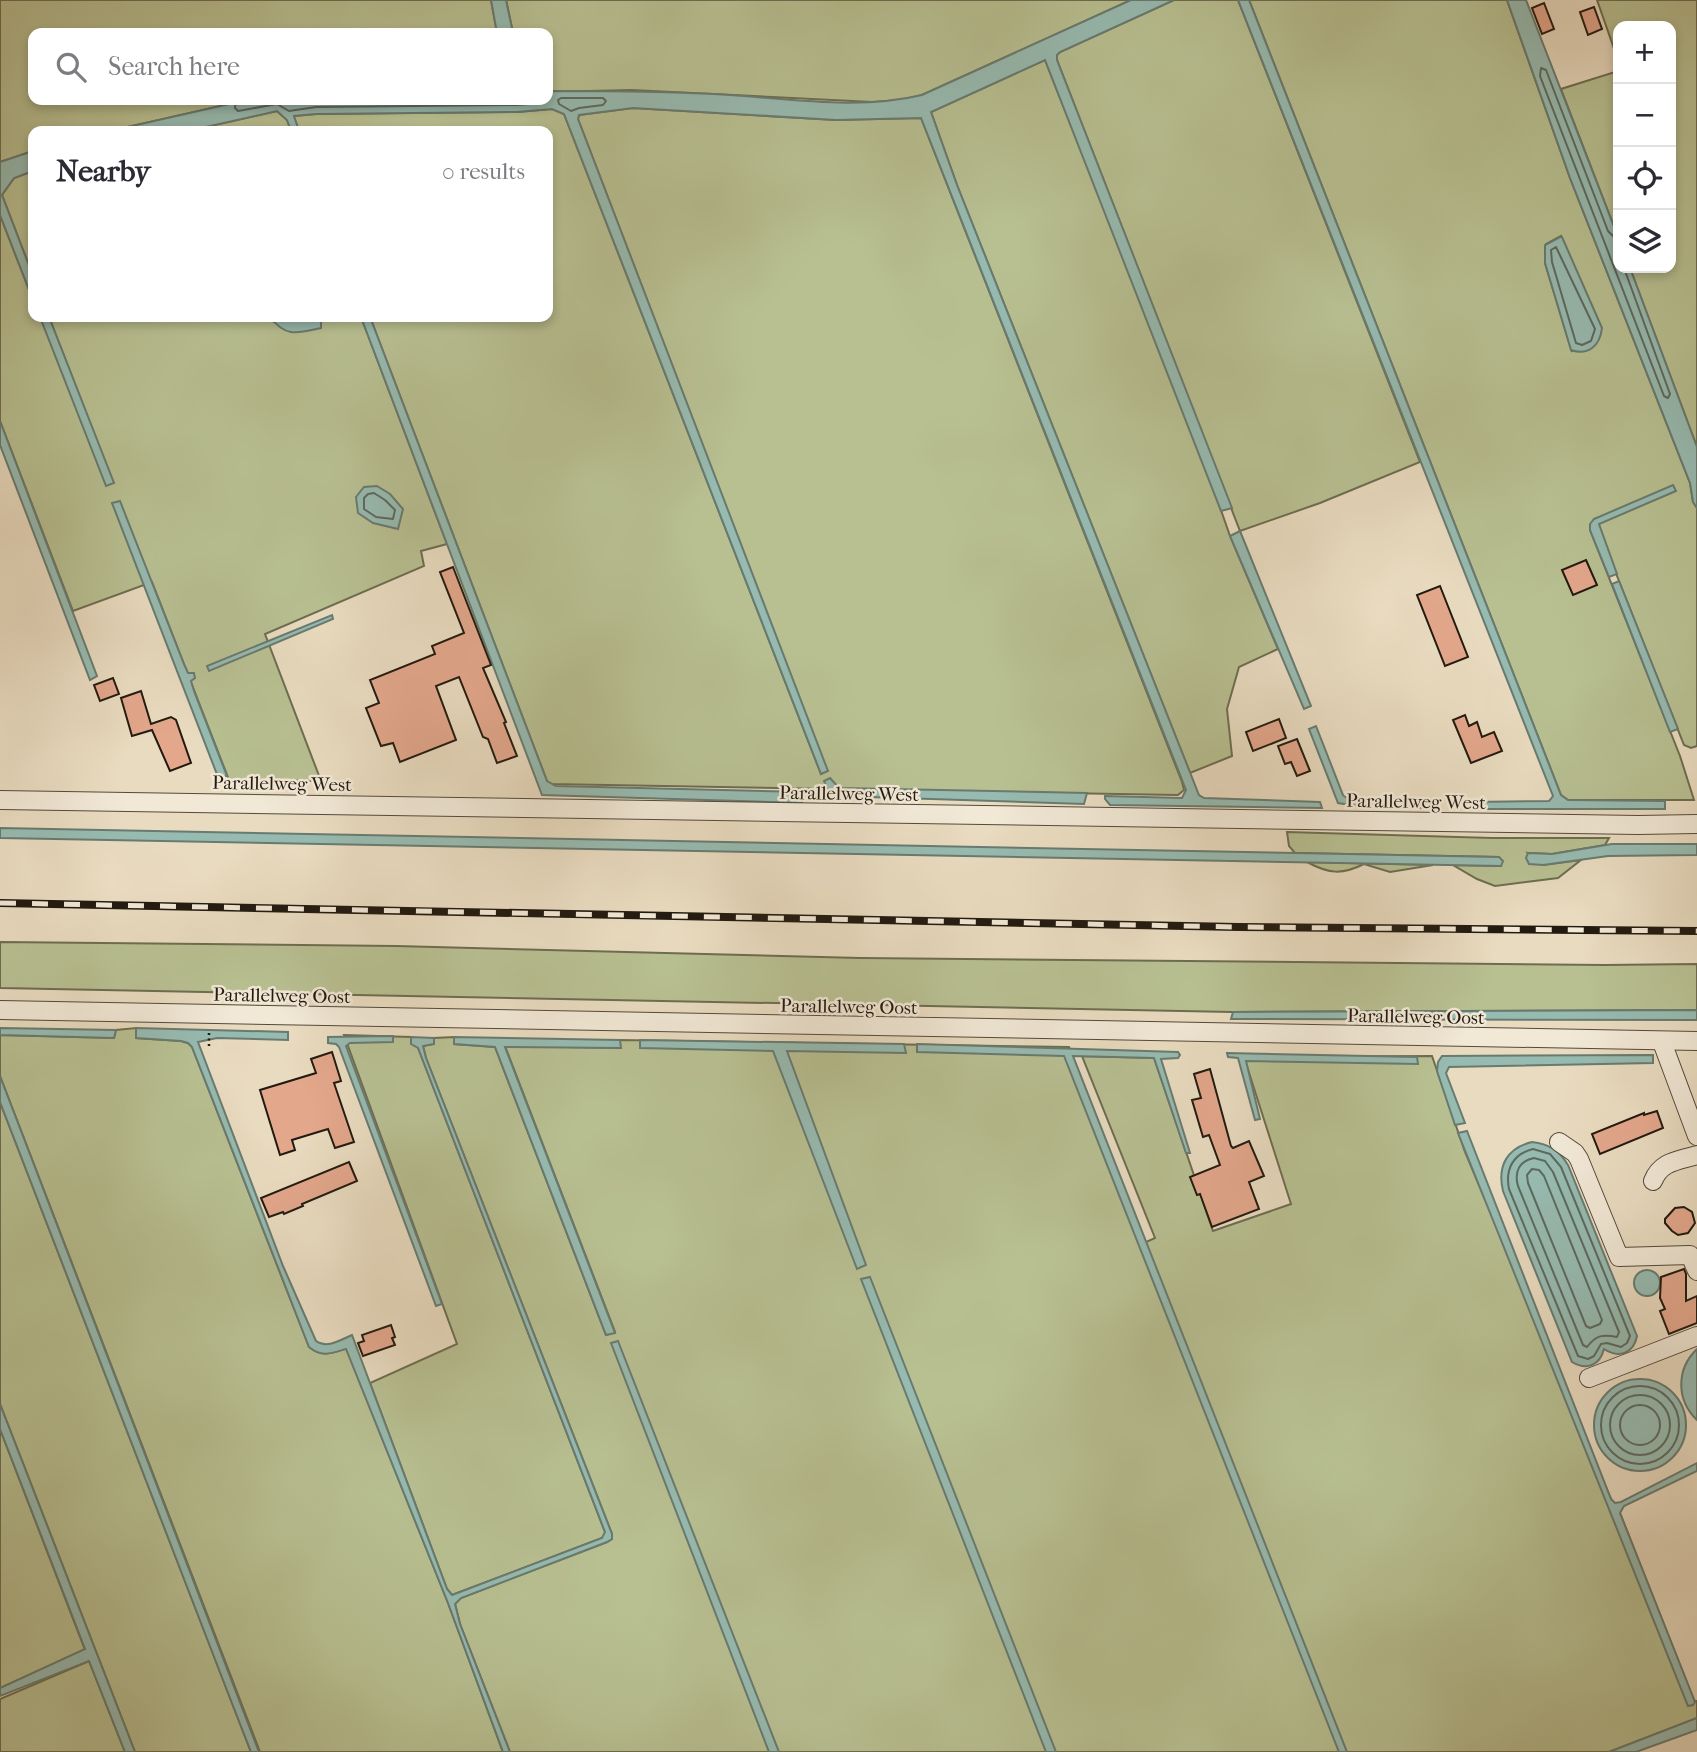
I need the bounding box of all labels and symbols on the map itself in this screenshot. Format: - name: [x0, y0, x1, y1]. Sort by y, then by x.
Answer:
- street label: Parallelweg West: [212, 772, 352, 796]
- street label: Parallelweg West: [779, 782, 919, 806]
- street label: Parallelweg West: [1346, 790, 1486, 814]
- street label: Parallelweg Oost: [213, 984, 351, 1008]
- street label: Parallelweg Oost: [780, 995, 918, 1019]
- street label: Parallelweg Oost: [1347, 1005, 1485, 1029]

